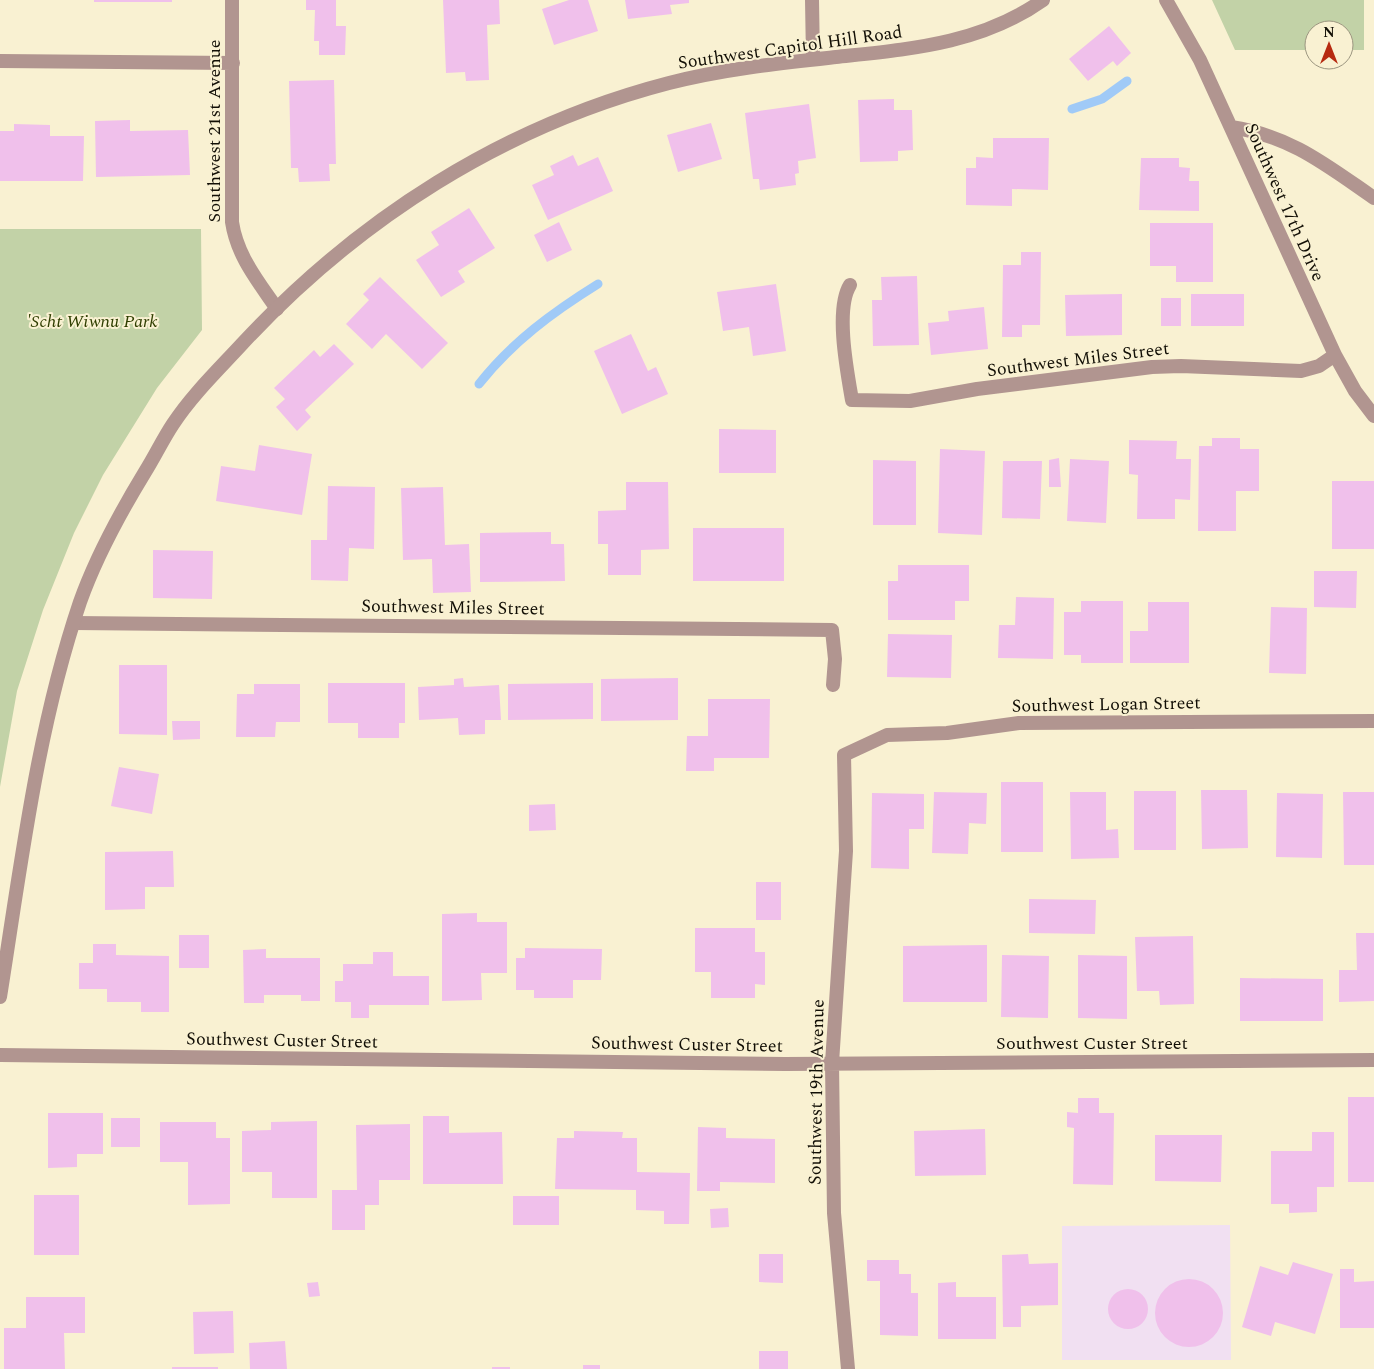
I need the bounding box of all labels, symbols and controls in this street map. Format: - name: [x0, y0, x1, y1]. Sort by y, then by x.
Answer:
- street label: Southwest Capitol Hill Road: [676, 18, 904, 77]
- north arrow: [1304, 20, 1354, 70]
- text: N: [1323, 22, 1335, 43]
- street label: Southwest 21st Avenue: [201, 39, 228, 223]
- street label: Southwest 17th Drive: [1238, 119, 1332, 286]
- park label: 'Scht Wiwnu Park: [26, 308, 158, 335]
- street label: Southwest Miles Street: [985, 335, 1171, 384]
- street label: Southwest Miles Street: [361, 592, 545, 623]
- street label: Southwest Logan Street: [1011, 689, 1201, 720]
- street label: Southwest 19th Avenue: [801, 999, 832, 1185]
- street label: Southwest Custer Street: [186, 1025, 378, 1056]
- street label: Southwest Custer Street: [591, 1029, 783, 1060]
- street label: Southwest Custer Street: [996, 1030, 1188, 1057]

